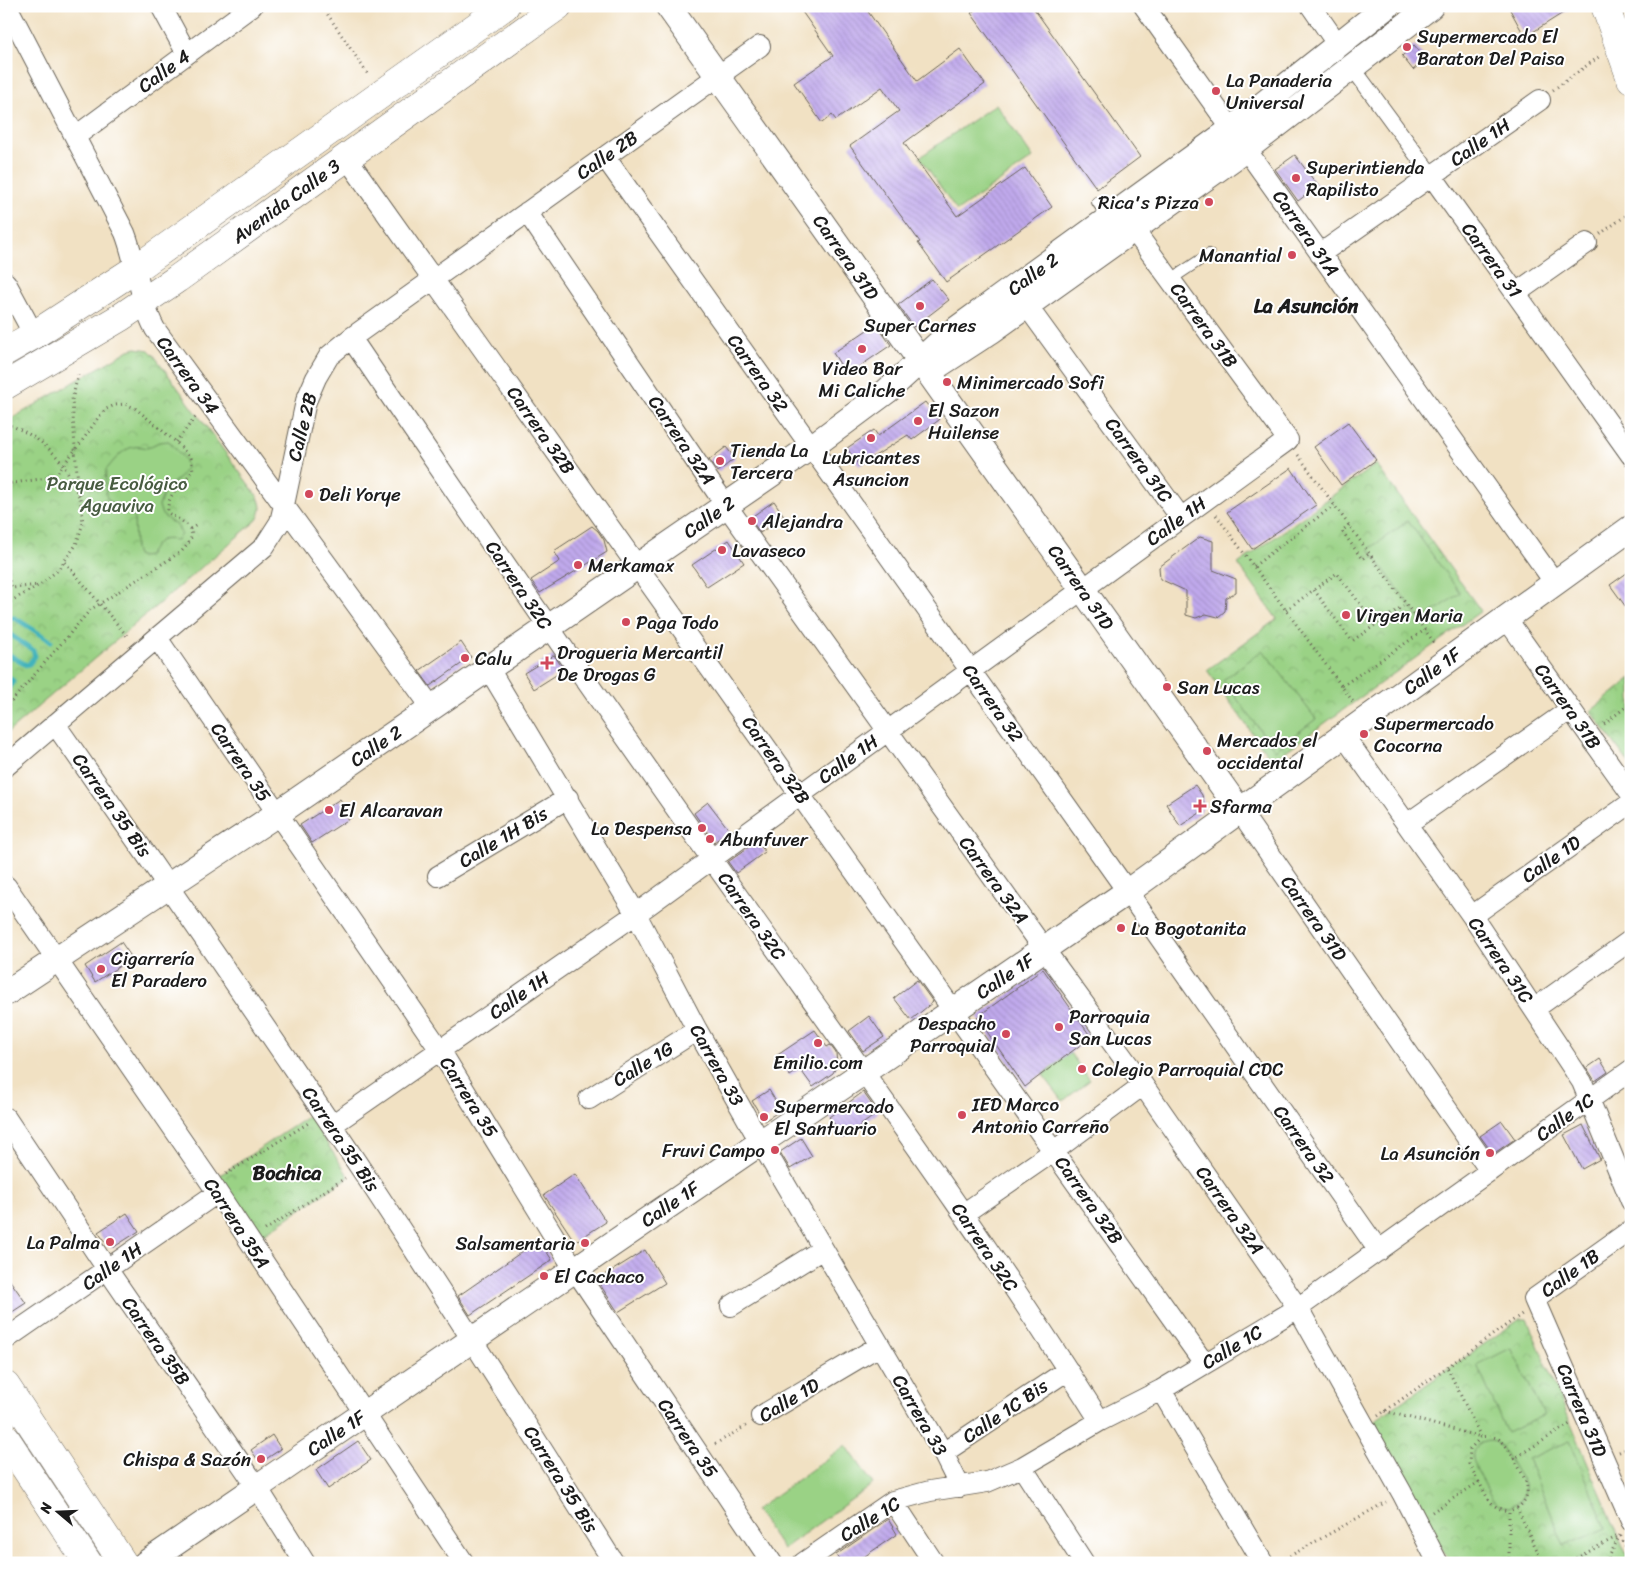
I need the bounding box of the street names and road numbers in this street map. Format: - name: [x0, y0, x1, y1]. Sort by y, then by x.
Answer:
- street label: Calle 4: [131, 40, 198, 102]
- street label: Calle 1H: [1442, 109, 1518, 175]
- street label: Calle 2B: [569, 121, 645, 189]
- street label: Avenida Calle 3: [224, 150, 348, 253]
- street label: Carrera 31A: [1264, 183, 1348, 283]
- street label: Carrera 31D: [804, 207, 888, 308]
- street label: Carrera 31: [1453, 215, 1531, 305]
- street label: Calle 2: [1000, 244, 1066, 304]
- street label: Carrera 31B: [1161, 275, 1247, 375]
- street label: Carrera 32: [719, 327, 797, 420]
- street label: Carrera 34: [148, 328, 228, 422]
- street label: Carrera 32B: [498, 379, 584, 481]
- street label: Carrera 32A: [640, 388, 724, 492]
- street label: Calle 2B: [278, 389, 326, 465]
- street label: Carrera 31C: [1096, 410, 1182, 510]
- street label: Calle 2: [676, 487, 742, 547]
- street label: Calle 1H: [1139, 487, 1214, 554]
- street label: Carrera 32C: [477, 533, 561, 637]
- street label: Carrera 31D: [1039, 537, 1123, 638]
- street label: Calle 1F: [1396, 638, 1469, 704]
- street label: Carrera 31B: [1526, 656, 1610, 756]
- street label: Carrera 32: [954, 657, 1032, 750]
- street label: Carrera 32B: [733, 709, 819, 811]
- street label: Carrera 35: [202, 715, 280, 809]
- street label: Calle 2: [343, 716, 409, 776]
- street label: Calle 1H: [811, 725, 886, 792]
- street label: Carrera 35 Bis: [64, 746, 161, 865]
- street label: Calle 1H Bis: [452, 797, 554, 877]
- street label: Calle 1D: [1514, 826, 1588, 892]
- street label: Carrera 32A: [950, 829, 1038, 931]
- street label: Carrera 32C: [709, 865, 795, 967]
- street label: Carrera 31D: [1272, 868, 1356, 969]
- street label: Carrera 31C: [1460, 910, 1543, 1011]
- street label: Calle 1F: [969, 944, 1042, 1008]
- street label: Calle 1H: [481, 962, 557, 1028]
- street label: Carrera 33: [681, 1018, 753, 1113]
- street label: Calle 1G: [606, 1032, 680, 1096]
- street label: Carrera 35: [431, 1050, 507, 1145]
- street label: Carrera 35 Bis: [293, 1079, 389, 1199]
- street label: Calle 1C: [1528, 1084, 1602, 1150]
- street label: Carrera 32: [1265, 1098, 1343, 1191]
- street label: Carrera 32B: [1046, 1149, 1132, 1251]
- street label: Carrera 32A: [1187, 1158, 1273, 1262]
- street label: Carrera 35A: [195, 1171, 279, 1275]
- street label: Calle 1F: [634, 1172, 707, 1236]
- street label: Carrera 32C: [943, 1195, 1027, 1299]
- street label: Calle 1H: [74, 1233, 150, 1299]
- street label: Calle 1B: [1533, 1240, 1607, 1306]
- street label: Carrera 35B: [113, 1289, 199, 1393]
- street label: Calle 1C: [1195, 1316, 1269, 1378]
- street label: Carrera 31D: [1547, 1358, 1617, 1463]
- street label: Calle 1D: [752, 1368, 827, 1431]
- street label: Carrera 33: [883, 1368, 957, 1463]
- street label: Calle 1C Bis: [955, 1370, 1055, 1452]
- street label: Carrera 35: [649, 1391, 727, 1485]
- street label: Calle 1F: [300, 1401, 373, 1465]
- street label: Carrera 35 Bis: [515, 1419, 607, 1540]
- street label: Calle 1C: [833, 1487, 907, 1551]

